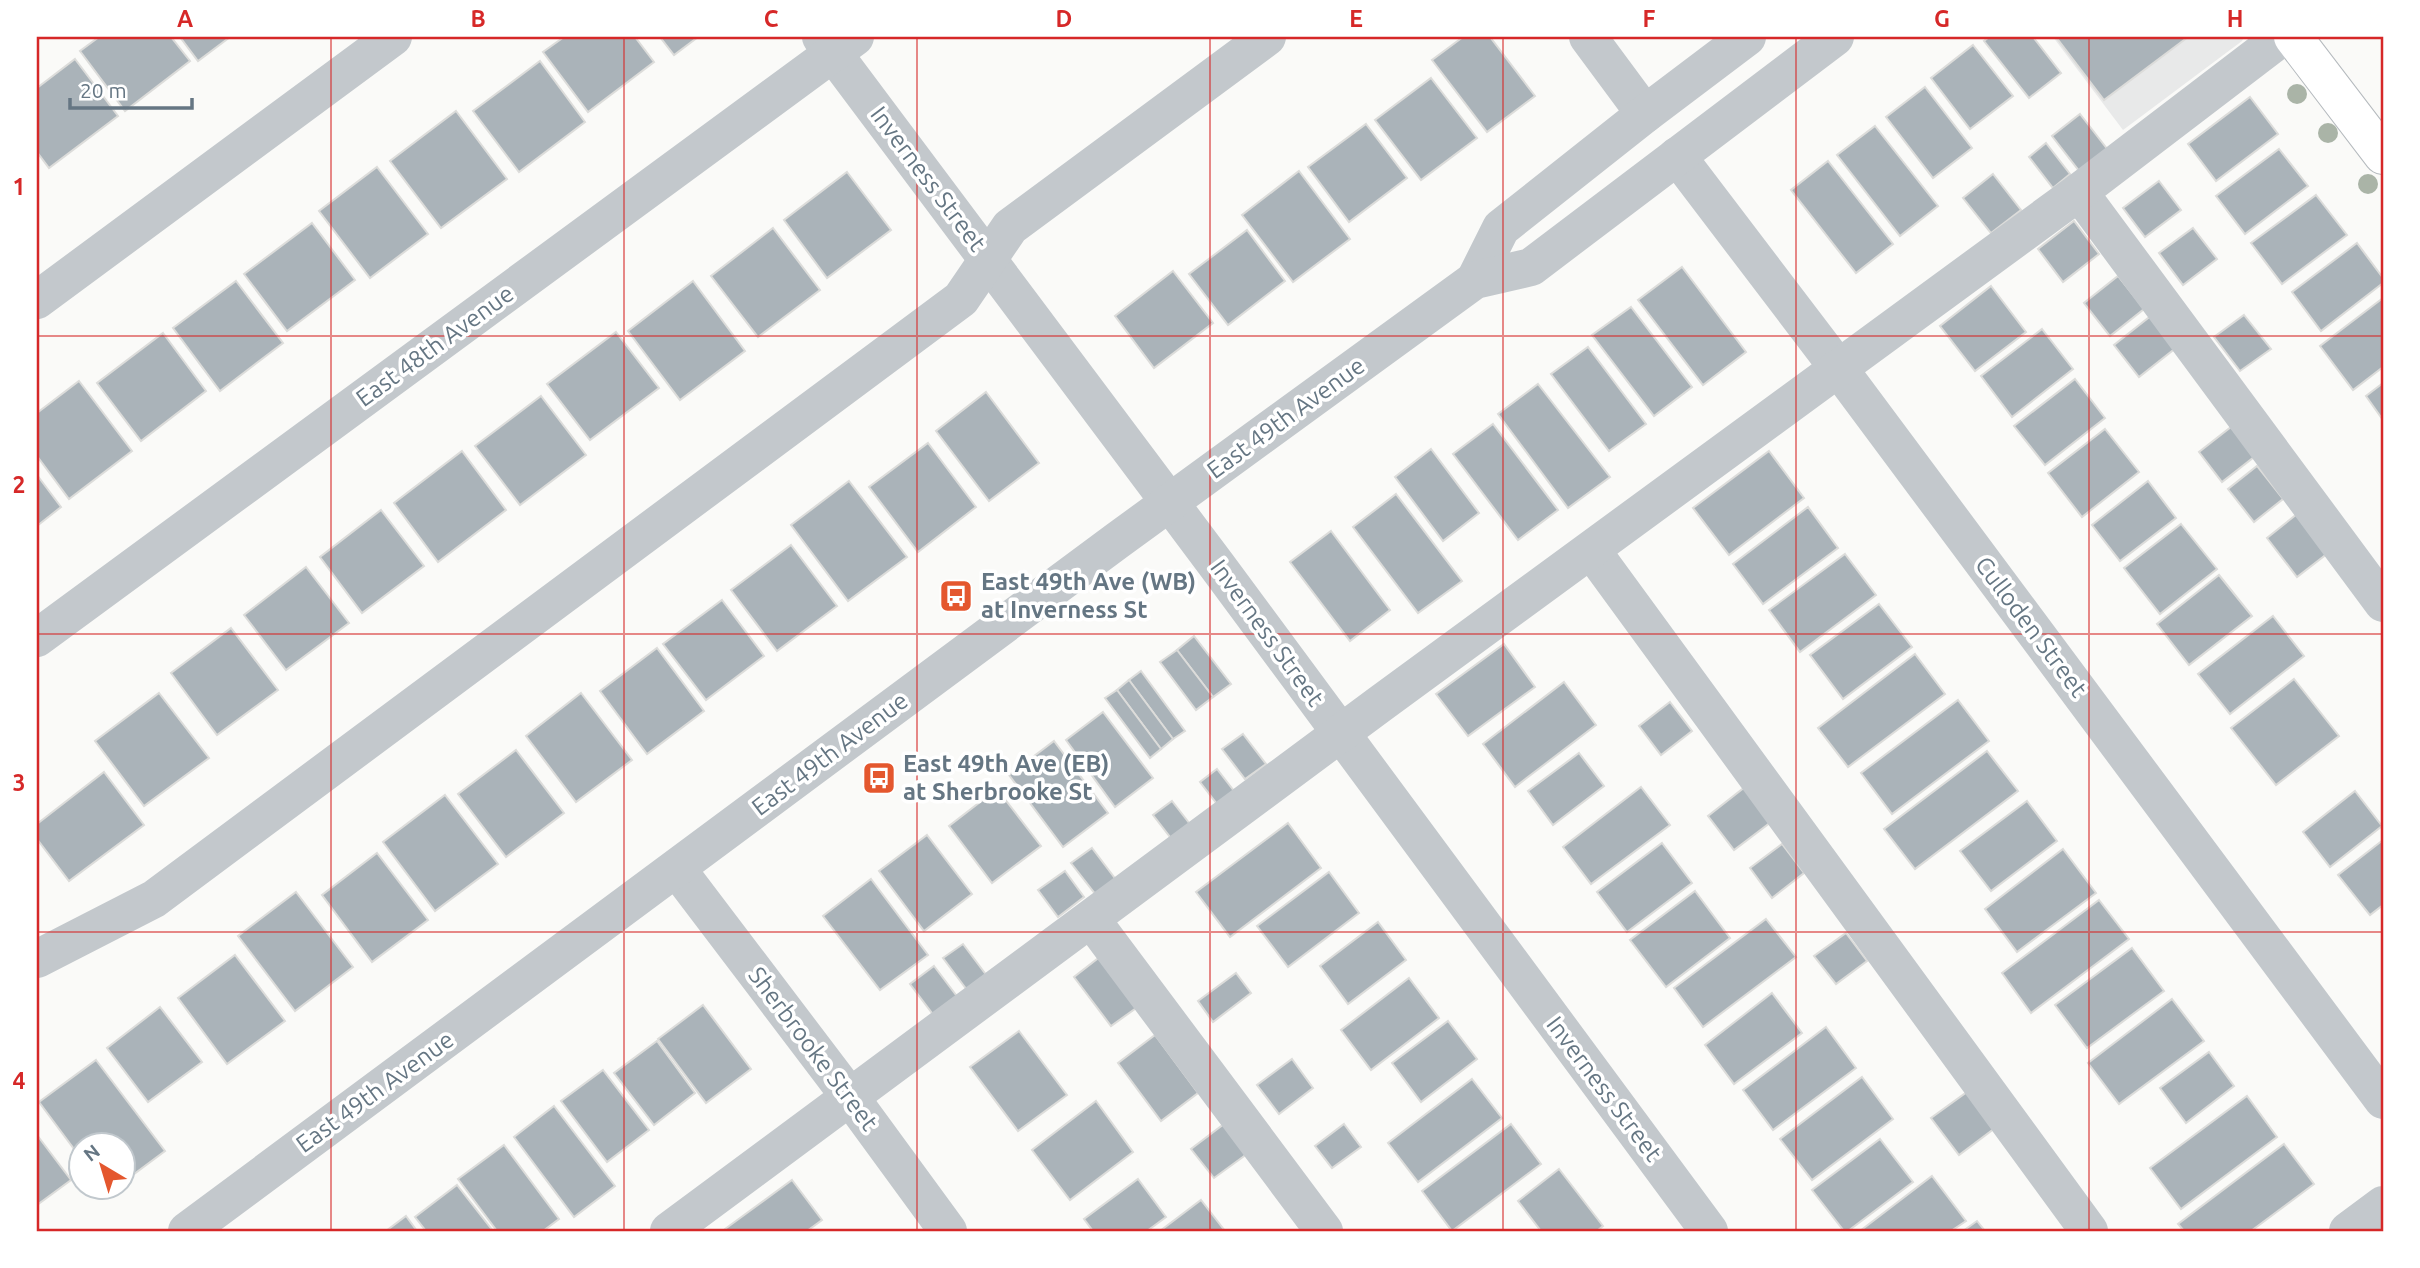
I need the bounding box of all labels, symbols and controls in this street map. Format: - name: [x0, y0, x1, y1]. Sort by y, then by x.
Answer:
- text: A: [177, 6, 193, 31]
- text: B: [470, 6, 486, 31]
- text: C: [764, 6, 779, 31]
- text: D: [1056, 6, 1072, 31]
- text: E: [1349, 6, 1363, 31]
- text: F: [1643, 6, 1656, 31]
- text: G: [1934, 6, 1950, 31]
- text: H: [2227, 6, 2243, 31]
- scale bar: [70, 66, 192, 110]
- text: 20 m: [80, 78, 127, 102]
- street label: Inverness Street: [865, 101, 992, 257]
- text: 1: [13, 174, 25, 199]
- street label: East 48th Avenue: [351, 280, 519, 412]
- street label: East 49th Avenue: [1202, 352, 1370, 484]
- text: 2: [13, 472, 25, 497]
- street label: Culloden Street: [1970, 551, 2093, 702]
- street label: Inverness Street: [1205, 554, 1330, 712]
- place label: East 49th Ave (WB) at Inverness St: [981, 568, 1196, 623]
- bus stop icon: East 49th Ave (WB) at Inverness St: [937, 577, 975, 615]
- street label: East 49th Avenue: [747, 686, 913, 821]
- place label: East 49th Ave (EB) at Sherbrooke St: [903, 750, 1109, 805]
- bus stop icon: East 49th Ave (EB) at Sherbrooke St: [860, 759, 898, 797]
- text: 3: [13, 770, 25, 795]
- street label: Sherbrooke Street: [743, 962, 884, 1136]
- street label: Inverness Street: [1541, 1011, 1668, 1167]
- street label: East 49th Avenue: [291, 1026, 459, 1158]
- text: 4: [13, 1068, 26, 1093]
- north arrow: [66, 1132, 136, 1202]
- text: N: [79, 1140, 104, 1166]

